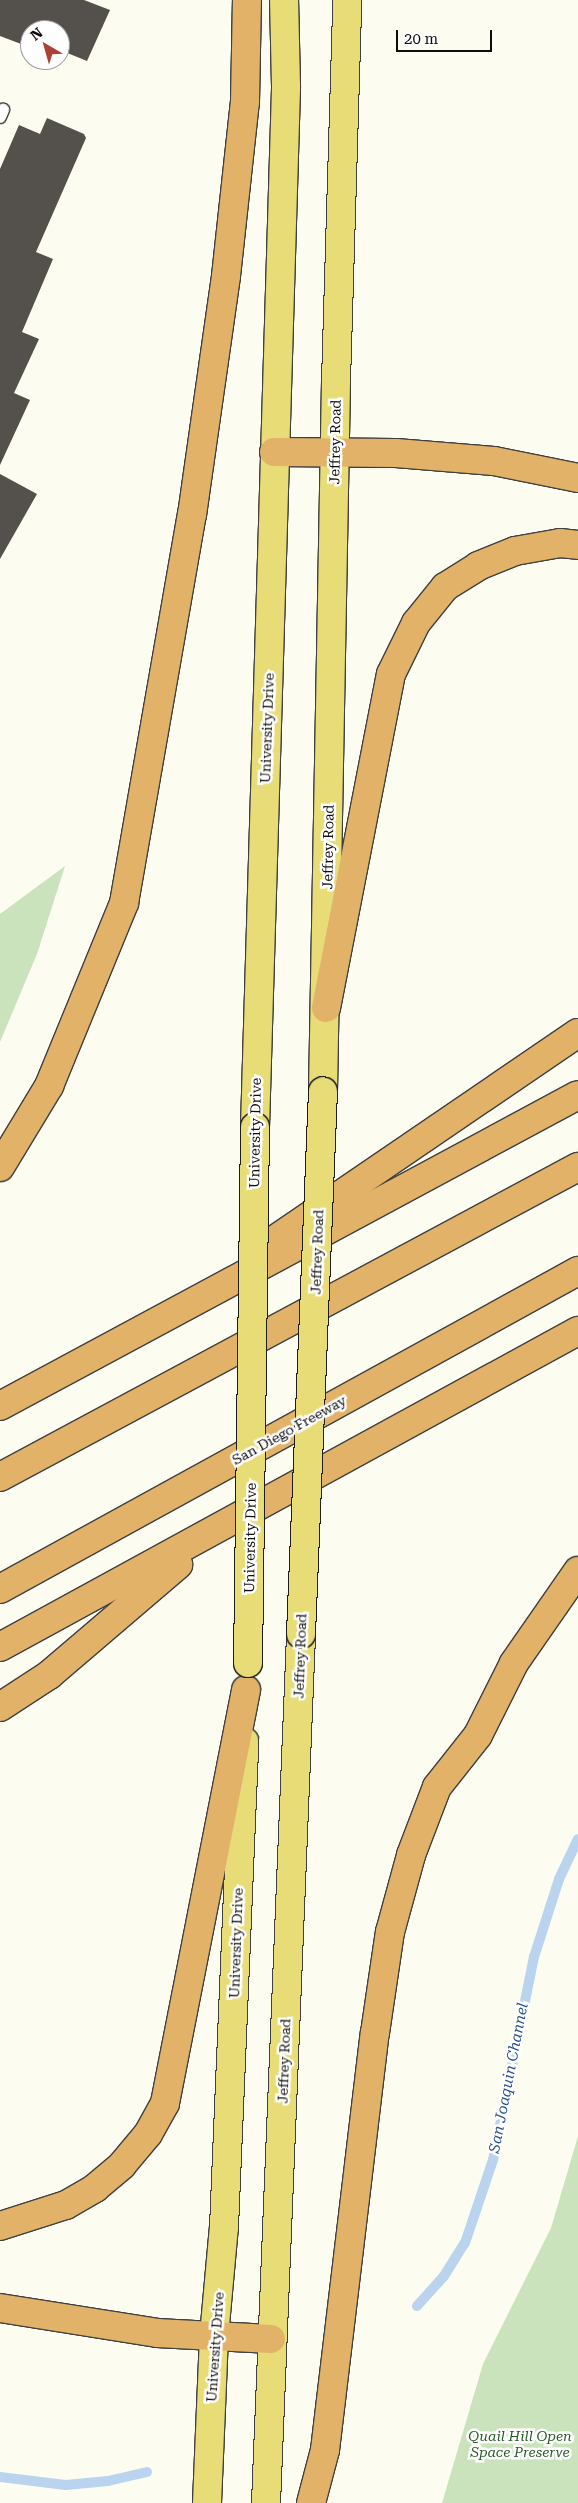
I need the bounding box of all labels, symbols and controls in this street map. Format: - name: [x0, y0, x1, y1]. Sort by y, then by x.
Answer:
- north arrow: [20, 20, 70, 70]
- scale bar: [398, 20, 494, 52]
- text: N: [27, 24, 46, 44]
- text: 20 m: [404, 30, 438, 48]
- street label: Jeffrey Road: [326, 399, 344, 485]
- street label: University Drive: [257, 672, 277, 784]
- street label: Jeffrey Road: [319, 804, 337, 890]
- street label: University Drive: [246, 1078, 264, 1188]
- street label: Jeffrey Road: [307, 1209, 327, 1295]
- street label: San Diego Freeway: [229, 1392, 349, 1468]
- street label: University Drive: [241, 1483, 259, 1593]
- street label: Jeffrey Road: [290, 1613, 310, 1699]
- street label: University Drive: [226, 1887, 246, 1999]
- water label: San Joaquin Channel: [486, 2001, 532, 2155]
- street label: Jeffrey Road: [274, 2018, 294, 2104]
- street label: University Drive: [203, 2291, 227, 2403]
- park label: Quail Hill Open Space Preserve: [468, 2428, 572, 2460]

